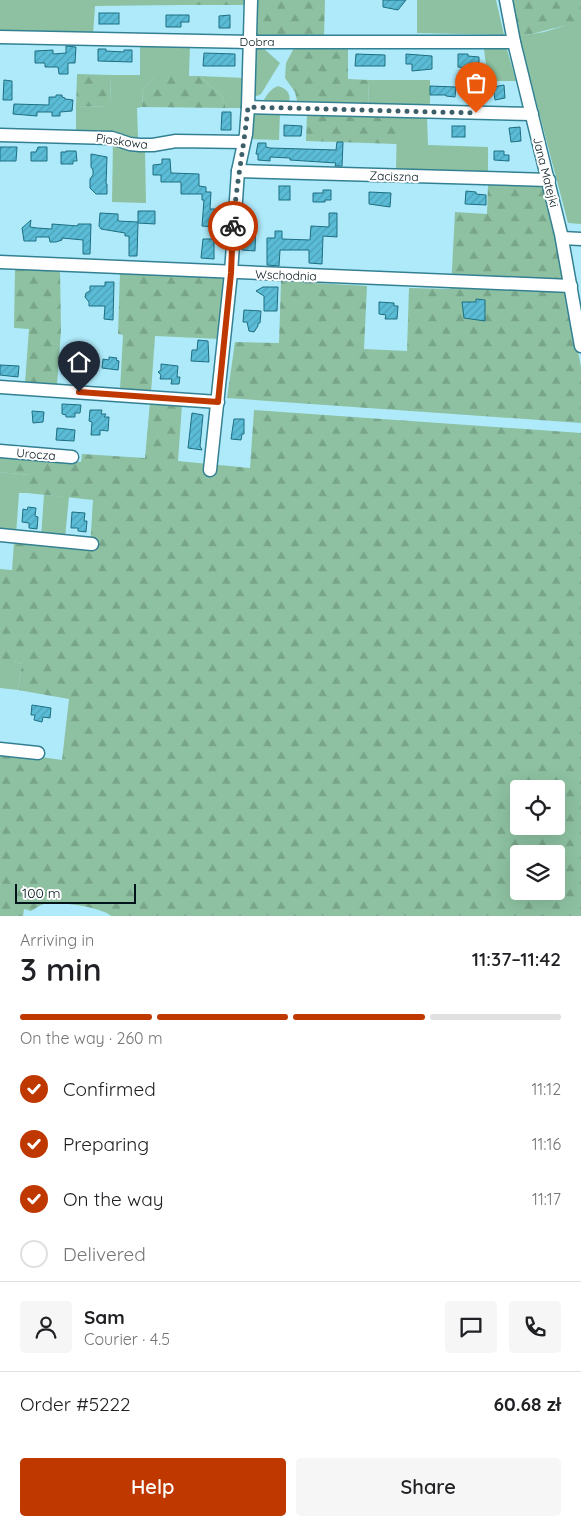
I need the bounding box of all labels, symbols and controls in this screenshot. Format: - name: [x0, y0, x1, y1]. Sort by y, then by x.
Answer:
- street label: Dobra: [240, 34, 275, 49]
- pin: [455, 62, 497, 113]
- icon: bag: [462, 69, 490, 97]
- street label: Piaskowa: [95, 130, 149, 152]
- street label: Jana Matejki: [530, 135, 562, 209]
- street label: Zaciszna: [369, 168, 419, 184]
- courier: [208, 201, 258, 251]
- icon: bike: [219, 212, 247, 240]
- street label: Wschodnia: [255, 266, 317, 284]
- pin: [58, 341, 100, 392]
- icon: home: [65, 348, 93, 376]
- street label: Urocza: [16, 445, 56, 463]
- map controls: [510, 780, 565, 900]
- button: locate: [510, 780, 565, 835]
- button: layers: [510, 845, 565, 900]
- scale bar: [15, 881, 136, 904]
- text: 100 m: [22, 884, 60, 902]
- text: Arriving in: [20, 930, 94, 950]
- text: 11:37–11:42: [472, 947, 561, 971]
- text: 3 min: [20, 949, 102, 989]
- text: On the way · 260 m: [20, 1028, 162, 1048]
- icon: check: [20, 1075, 48, 1103]
- text: Confirmed: [63, 1077, 156, 1101]
- text: 11:12: [531, 1079, 561, 1099]
- icon: check: [20, 1130, 48, 1158]
- text: Preparing: [63, 1132, 149, 1156]
- text: 11:16: [532, 1134, 561, 1154]
- icon: check: [20, 1185, 48, 1213]
- text: On the way: [63, 1187, 164, 1211]
- text: 11:17: [532, 1189, 561, 1209]
- text: Delivered: [63, 1242, 146, 1266]
- button: person: [20, 1301, 72, 1353]
- button: chat: [445, 1301, 497, 1353]
- button: phone: [509, 1301, 561, 1353]
- text: Sam: [84, 1305, 125, 1329]
- text: Courier · 4.5: [84, 1329, 170, 1349]
- text: Order #5222: [20, 1392, 131, 1416]
- text: 60.68 zł: [494, 1392, 561, 1416]
- button: Help: [20, 1458, 286, 1516]
- button: Share: [296, 1458, 561, 1516]

